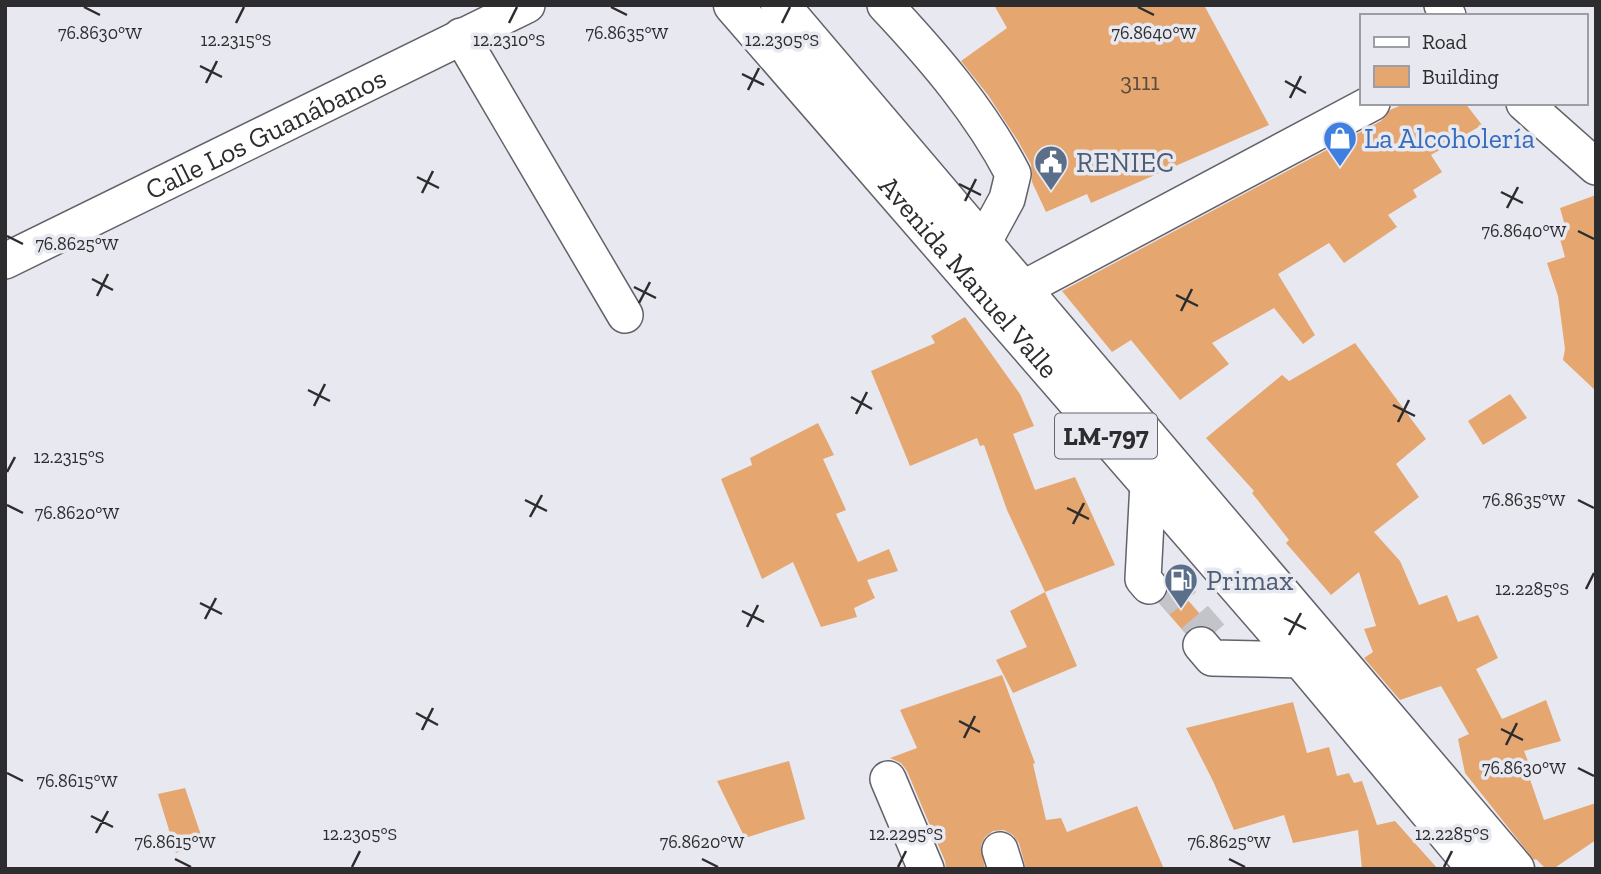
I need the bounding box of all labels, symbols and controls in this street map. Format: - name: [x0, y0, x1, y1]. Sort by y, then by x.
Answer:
- legend: [1360, 14, 1587, 105]
- text: 76.8630°W: [58, 22, 142, 44]
- text: 76.8635°W: [586, 22, 669, 44]
- text: 76.8640°W: [1112, 22, 1197, 44]
- text: 12.2315°S: [201, 29, 271, 51]
- text: 12.2310°S: [473, 29, 545, 51]
- text: 12.2305°S: [745, 29, 819, 51]
- text: Road: [1422, 29, 1468, 54]
- street label: Calle Los Guanábanos: [140, 61, 391, 207]
- text: Building: [1422, 64, 1499, 89]
- house number: 3111: [1120, 67, 1160, 96]
- shop icon: La Alcoholería: [1321, 119, 1359, 168]
- place label: La Alcoholería: [1364, 122, 1535, 155]
- public building icon: RENIEC: [1032, 143, 1070, 192]
- place label: RENIEC: [1076, 146, 1174, 179]
- street label: Avenida Manuel Valle: [872, 169, 1065, 385]
- text: 76.8640°W: [1482, 220, 1567, 242]
- text: 76.8625°W: [35, 233, 119, 255]
- road number: LM-797: [1055, 414, 1157, 458]
- text: 12.2315°S: [34, 446, 104, 468]
- text: 76.8635°W: [1483, 489, 1566, 511]
- text: 76.8620°W: [35, 502, 119, 524]
- fuel station icon: Primax: [1162, 561, 1200, 610]
- place label: Primax: [1206, 564, 1294, 597]
- text: 12.2285°S: [1495, 578, 1569, 600]
- text: 76.8630°W: [1482, 757, 1566, 779]
- text: 76.8615°W: [37, 770, 118, 792]
- text: 12.2305°S: [323, 823, 397, 845]
- text: 12.2295°S: [869, 823, 943, 845]
- text: 12.2285°S: [1415, 823, 1489, 845]
- text: 76.8615°W: [135, 831, 216, 853]
- text: 76.8620°W: [660, 831, 744, 853]
- text: 76.8625°W: [1187, 831, 1271, 853]

